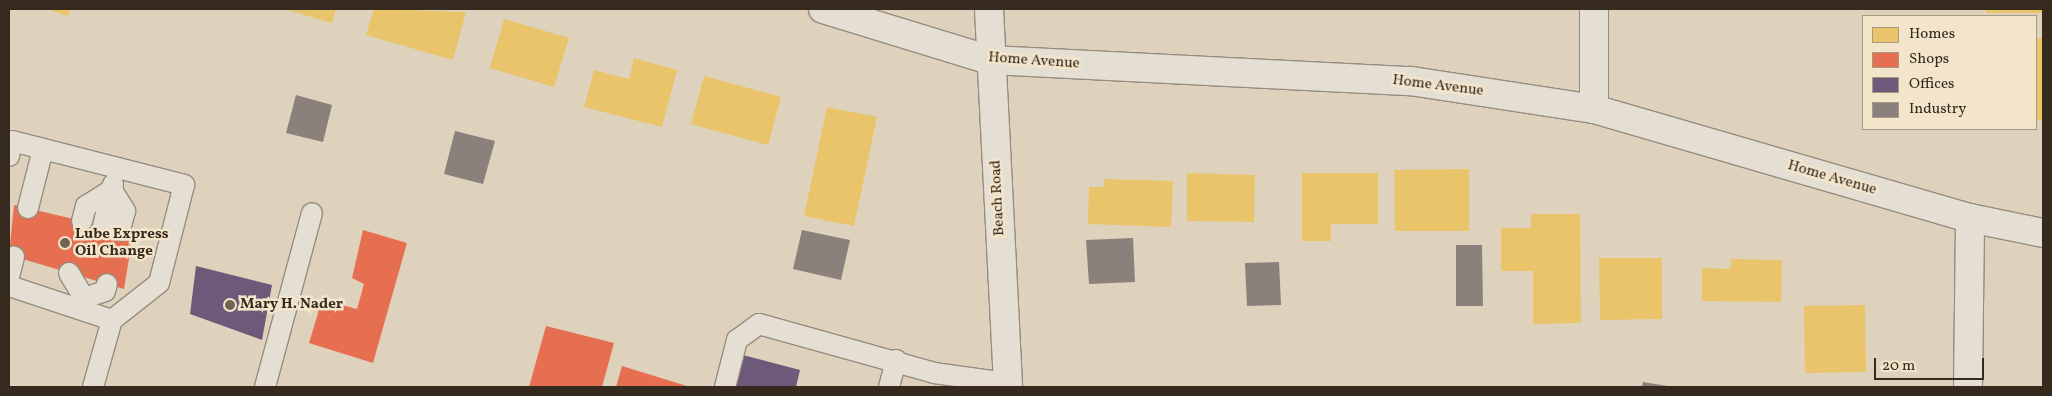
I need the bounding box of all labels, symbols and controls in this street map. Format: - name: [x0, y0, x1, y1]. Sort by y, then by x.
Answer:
- legend: [1862, 15, 2037, 130]
- text: Homes: [1909, 24, 1955, 45]
- street label: Home Avenue: [988, 49, 1080, 73]
- text: Shops: [1909, 49, 1949, 70]
- street label: Home Avenue: [1391, 71, 1485, 101]
- text: Offices: [1909, 74, 1954, 95]
- text: Industry: [1909, 99, 1966, 120]
- street label: Home Avenue: [1785, 157, 1879, 199]
- street label: Beach Road: [987, 160, 1009, 236]
- place label: Lube Express Oil Change: [75, 225, 169, 260]
- marker: Lube Express Oil Change: [59, 237, 71, 249]
- place label: Mary H. Nader: [240, 296, 343, 314]
- marker: Mary H. Nader: [224, 299, 236, 311]
- scale bar: [1877, 348, 1987, 380]
- text: 20 m: [1882, 356, 1915, 377]

